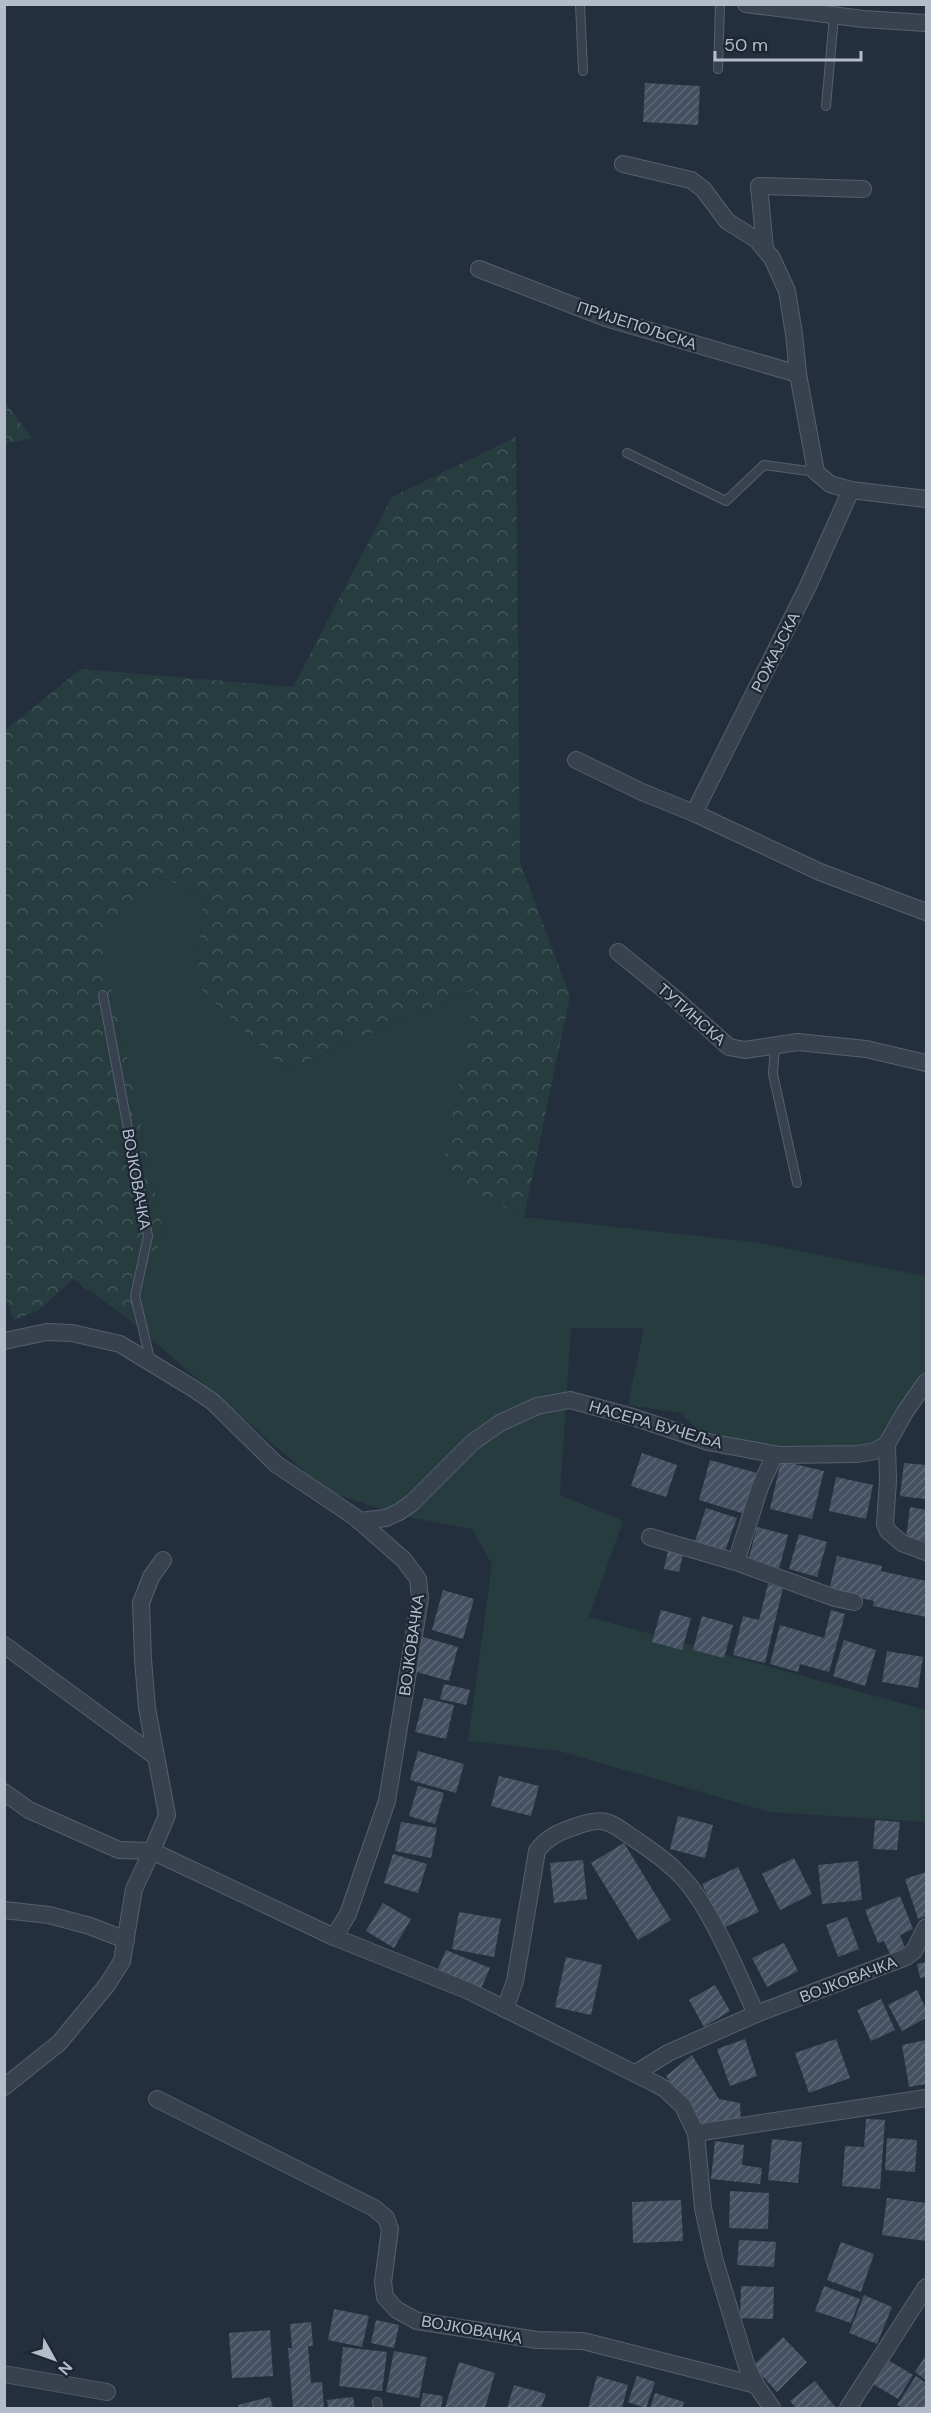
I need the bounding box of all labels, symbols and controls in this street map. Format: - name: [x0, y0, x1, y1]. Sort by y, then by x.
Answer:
- scale bar: [715, 24, 860, 62]
- text: 50 m: [724, 33, 768, 57]
- street label: ПРИЈЕПОЉСКА: [574, 296, 700, 355]
- street label: РОЖАЈСКА: [746, 608, 805, 696]
- street label: ТУТИНСКА: [653, 979, 731, 1050]
- street label: ВОЈКОВАЧКА: [117, 1127, 156, 1232]
- street label: НАСЕРА ВУЧЕЉА: [587, 1395, 725, 1454]
- street label: ВОЈКОВАЧКА: [394, 1593, 429, 1697]
- street label: ВОЈКОВАЧКА: [797, 1951, 900, 2008]
- street label: ВОЈКОВАЧКА: [420, 2310, 524, 2349]
- north arrow: [24, 2329, 84, 2389]
- text: N: [53, 2357, 77, 2380]

